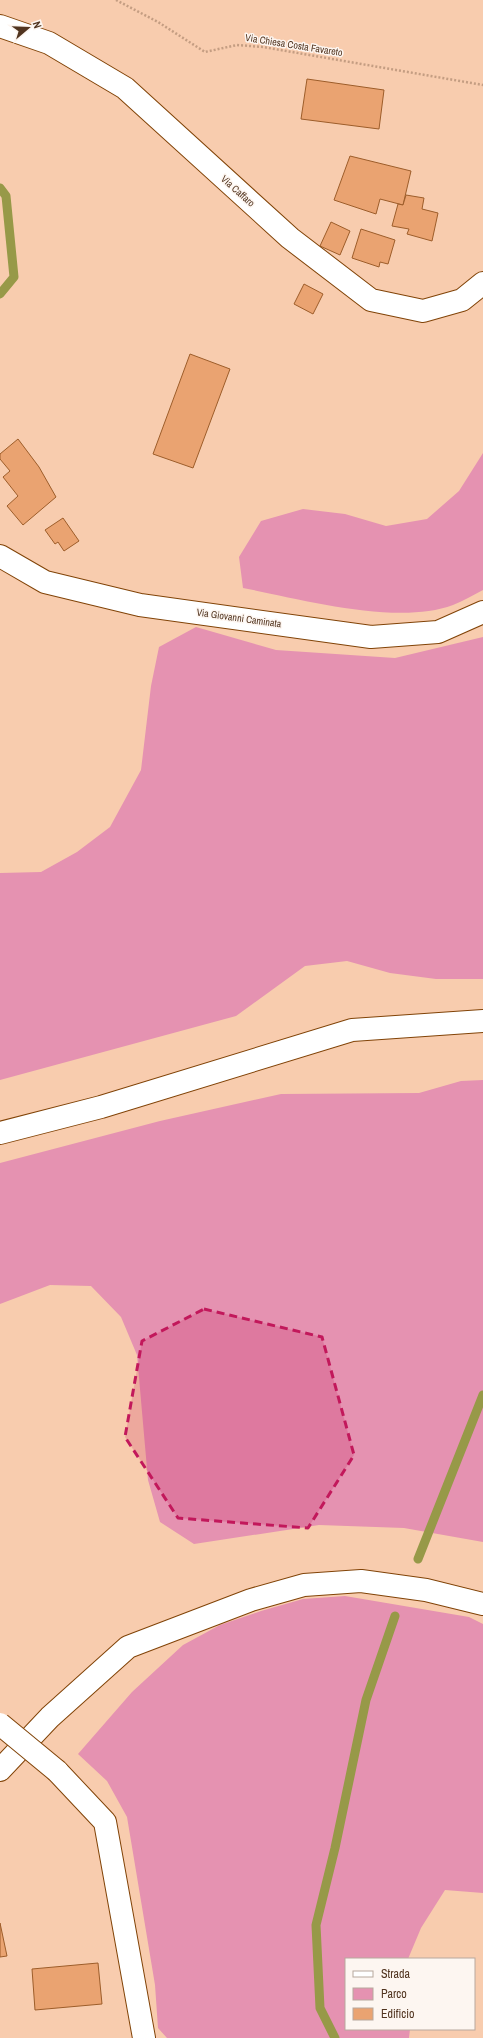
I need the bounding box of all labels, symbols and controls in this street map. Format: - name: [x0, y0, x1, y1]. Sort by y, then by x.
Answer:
- north arrow: [8, 8, 48, 48]
- text: N: [30, 19, 45, 30]
- street label: Via Chiesa Costa Favareto: [244, 31, 344, 59]
- street label: Via Caffaro: [218, 172, 258, 210]
- street label: Via Giovanni Caminata: [196, 606, 283, 630]
- legend: [345, 1958, 475, 2030]
- text: Strada: [381, 1966, 411, 1982]
- text: Parco: [381, 1986, 407, 2002]
- text: Edificio: [381, 2006, 414, 2022]

